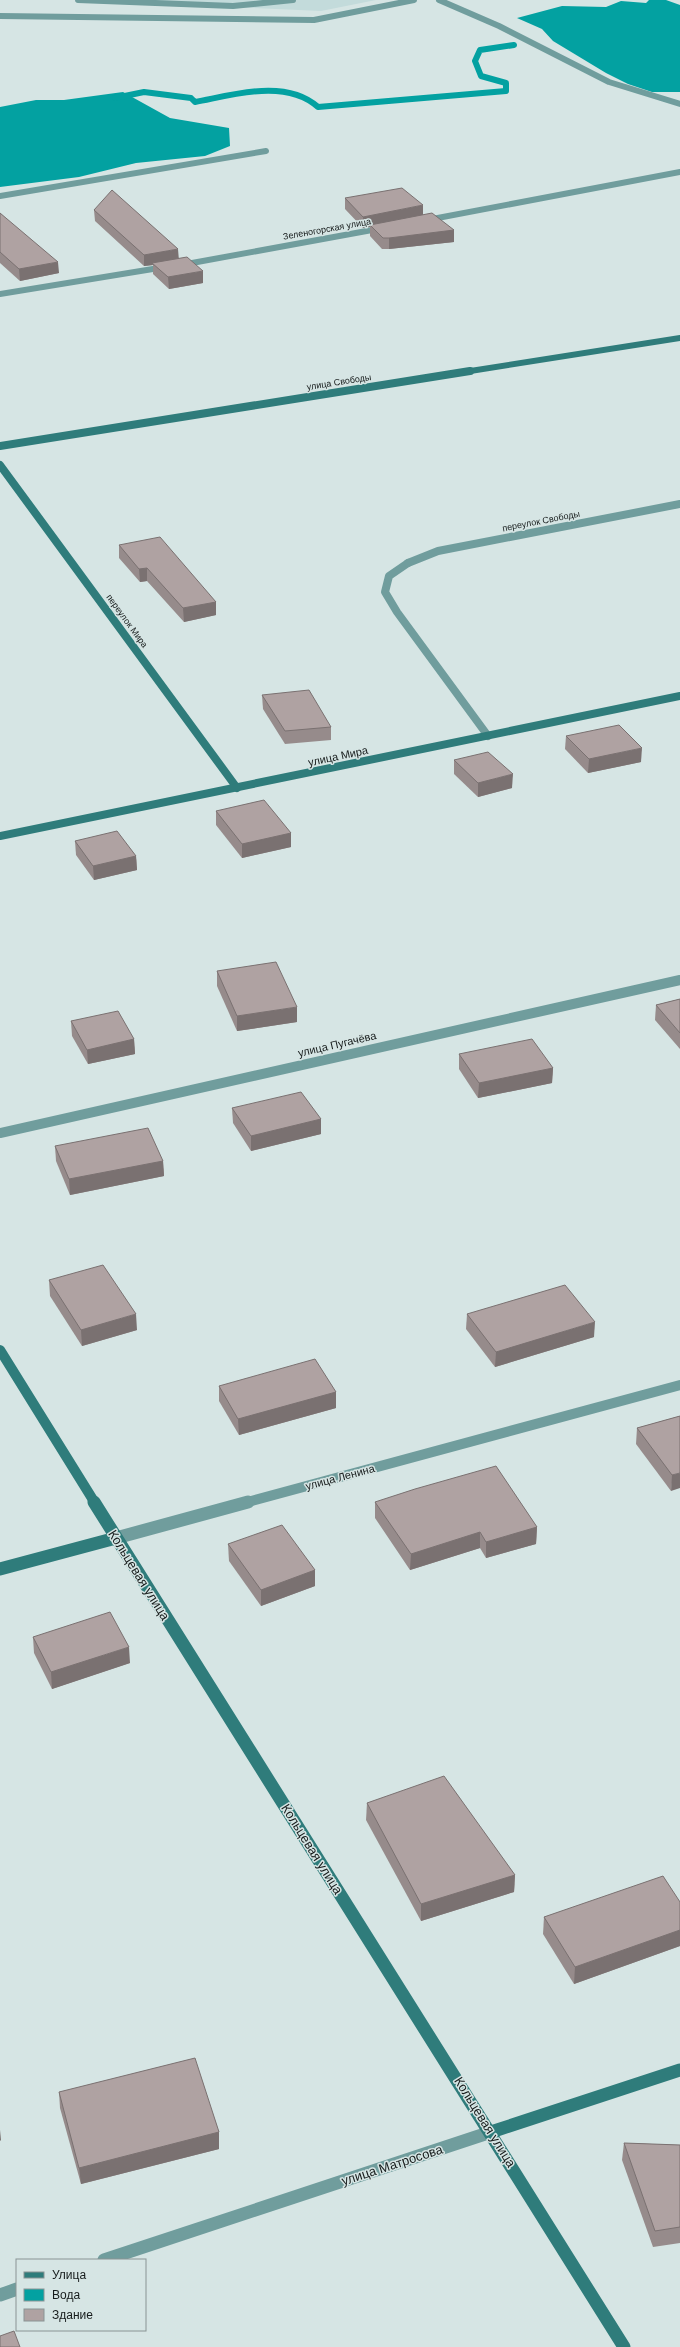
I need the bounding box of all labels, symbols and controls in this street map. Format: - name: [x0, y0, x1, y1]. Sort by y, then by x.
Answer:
- street label: Зеленогорская улица: [282, 216, 372, 242]
- street label: улица Свободы: [306, 372, 372, 392]
- street label: переулок Свободы: [501, 509, 581, 533]
- street label: переулок Мира: [104, 592, 150, 650]
- street label: улица Мира: [307, 744, 370, 768]
- street label: улица Пугачёва: [297, 1029, 378, 1059]
- street label: улица Ленина: [304, 1462, 377, 1492]
- street label: Кольцевая улица: [105, 1527, 173, 1624]
- street label: Кольцевая улица: [278, 1801, 346, 1898]
- street label: Кольцевая улица: [451, 2074, 519, 2171]
- street label: улица Матросова: [339, 2141, 445, 2188]
- legend: [16, 2259, 146, 2331]
- text: Улица: [52, 2268, 86, 2282]
- text: Вода: [52, 2288, 80, 2302]
- text: Здание: [52, 2308, 93, 2322]

